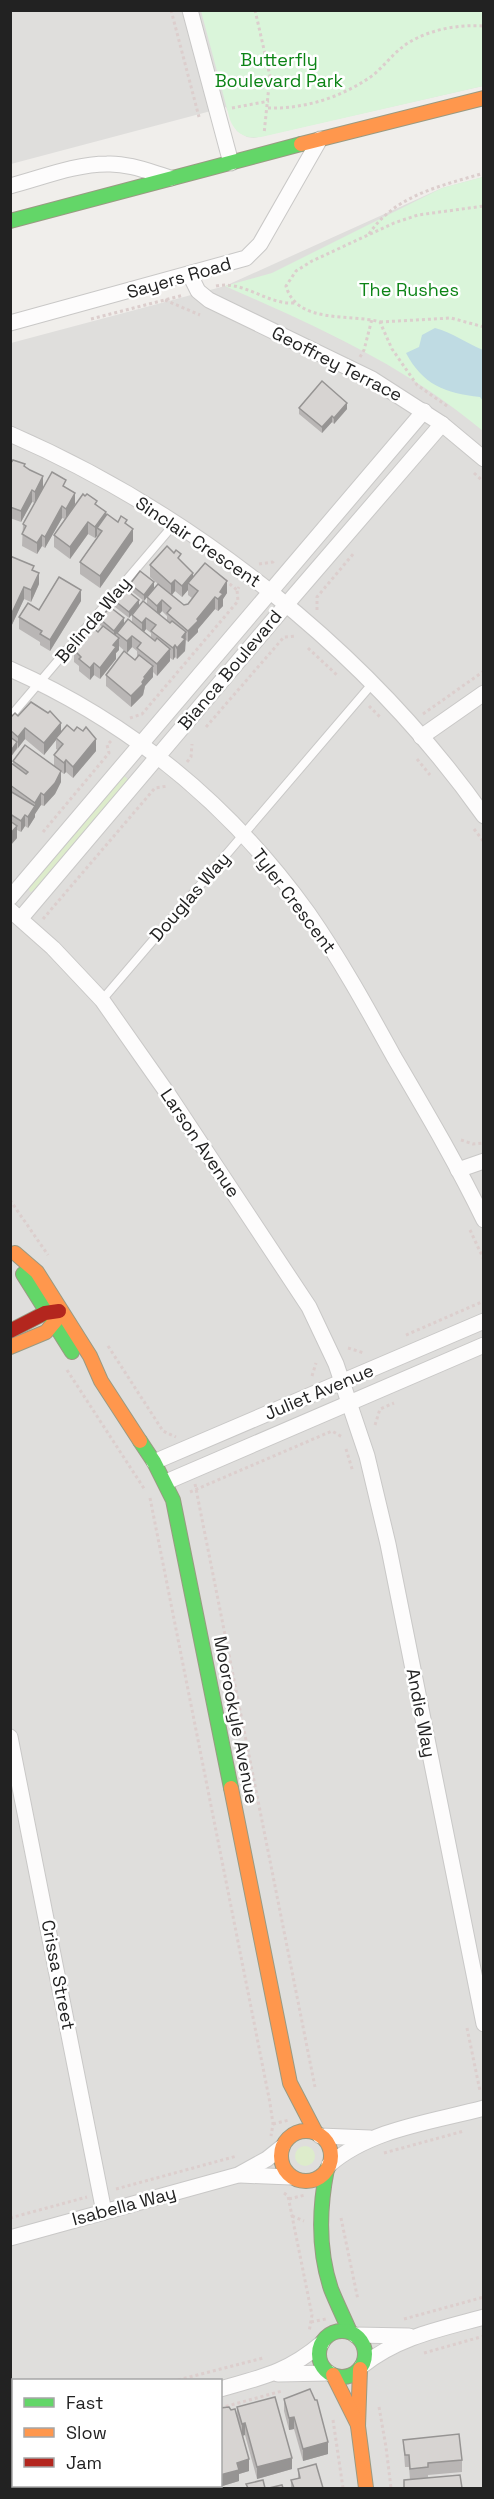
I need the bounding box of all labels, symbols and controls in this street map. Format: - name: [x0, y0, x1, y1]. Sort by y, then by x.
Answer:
- park label: Butterfly Boulevard Park: [215, 48, 344, 92]
- street label: Sayers Road: [124, 252, 234, 303]
- park label: The Rushes: [359, 278, 459, 301]
- street label: Geoffrey Terrace: [268, 321, 406, 406]
- street label: Sinclair Crescent: [131, 491, 265, 592]
- street label: Belinda Way: [50, 572, 135, 667]
- street label: Bianca Boulevard: [173, 605, 287, 735]
- street label: Tyler Crescent: [247, 844, 341, 958]
- street label: Douglas Way: [145, 847, 235, 946]
- street label: Larson Avenue: [156, 1084, 245, 1202]
- street label: Juliet Avenue: [261, 1358, 377, 1425]
- street label: Moorookyle Avenue: [209, 1634, 264, 1806]
- street label: Andie Way: [402, 1666, 441, 1759]
- street label: Crissa Street: [37, 1918, 80, 2032]
- street label: Isabella Way: [69, 2181, 178, 2230]
- legend: [12, 2379, 222, 2487]
- text: Fast: [66, 2391, 103, 2414]
- text: Slow: [66, 2421, 107, 2444]
- text: Jam: [66, 2451, 102, 2474]

